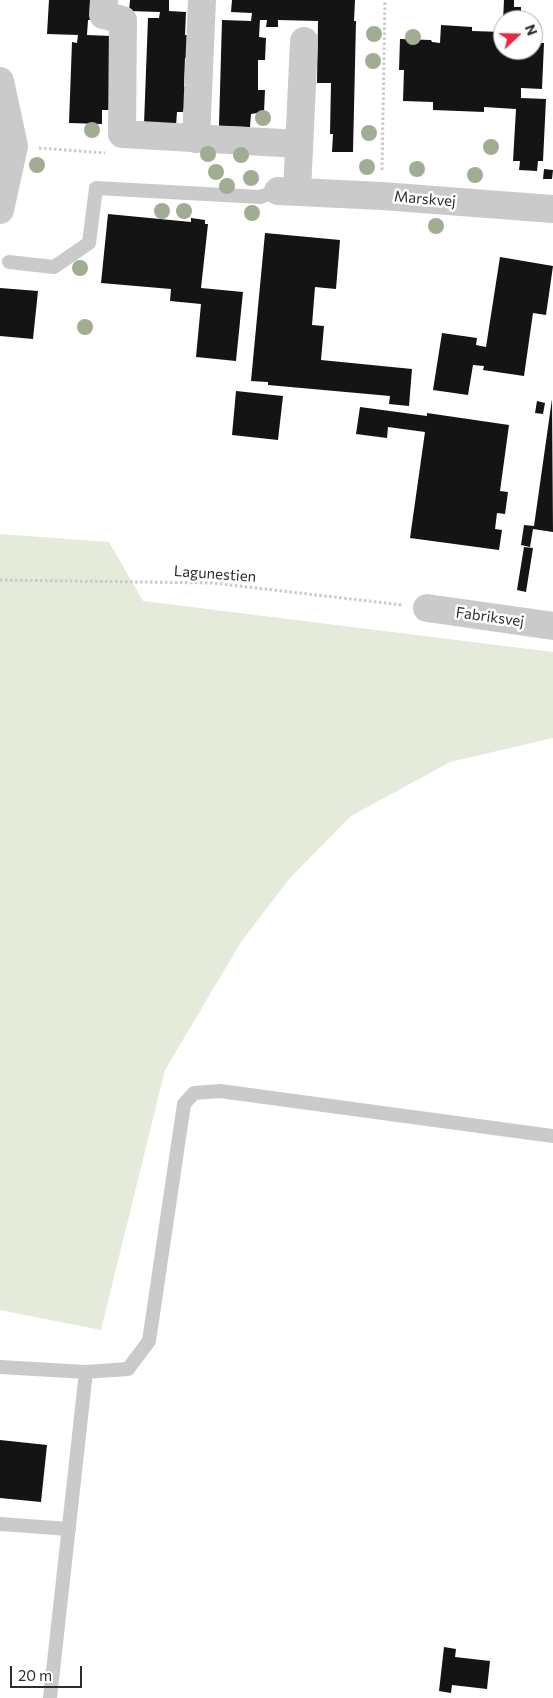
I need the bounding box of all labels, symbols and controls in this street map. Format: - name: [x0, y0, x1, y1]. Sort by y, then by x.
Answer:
- north arrow: [493, 10, 543, 60]
- text: N: [522, 22, 541, 38]
- street label: Marskvej: [393, 187, 457, 211]
- street label: Lagunestien: [173, 562, 257, 586]
- street label: Fabriksvej: [455, 603, 525, 631]
- scale bar: [12, 1656, 85, 1688]
- text: 20 m: [18, 1666, 52, 1684]

